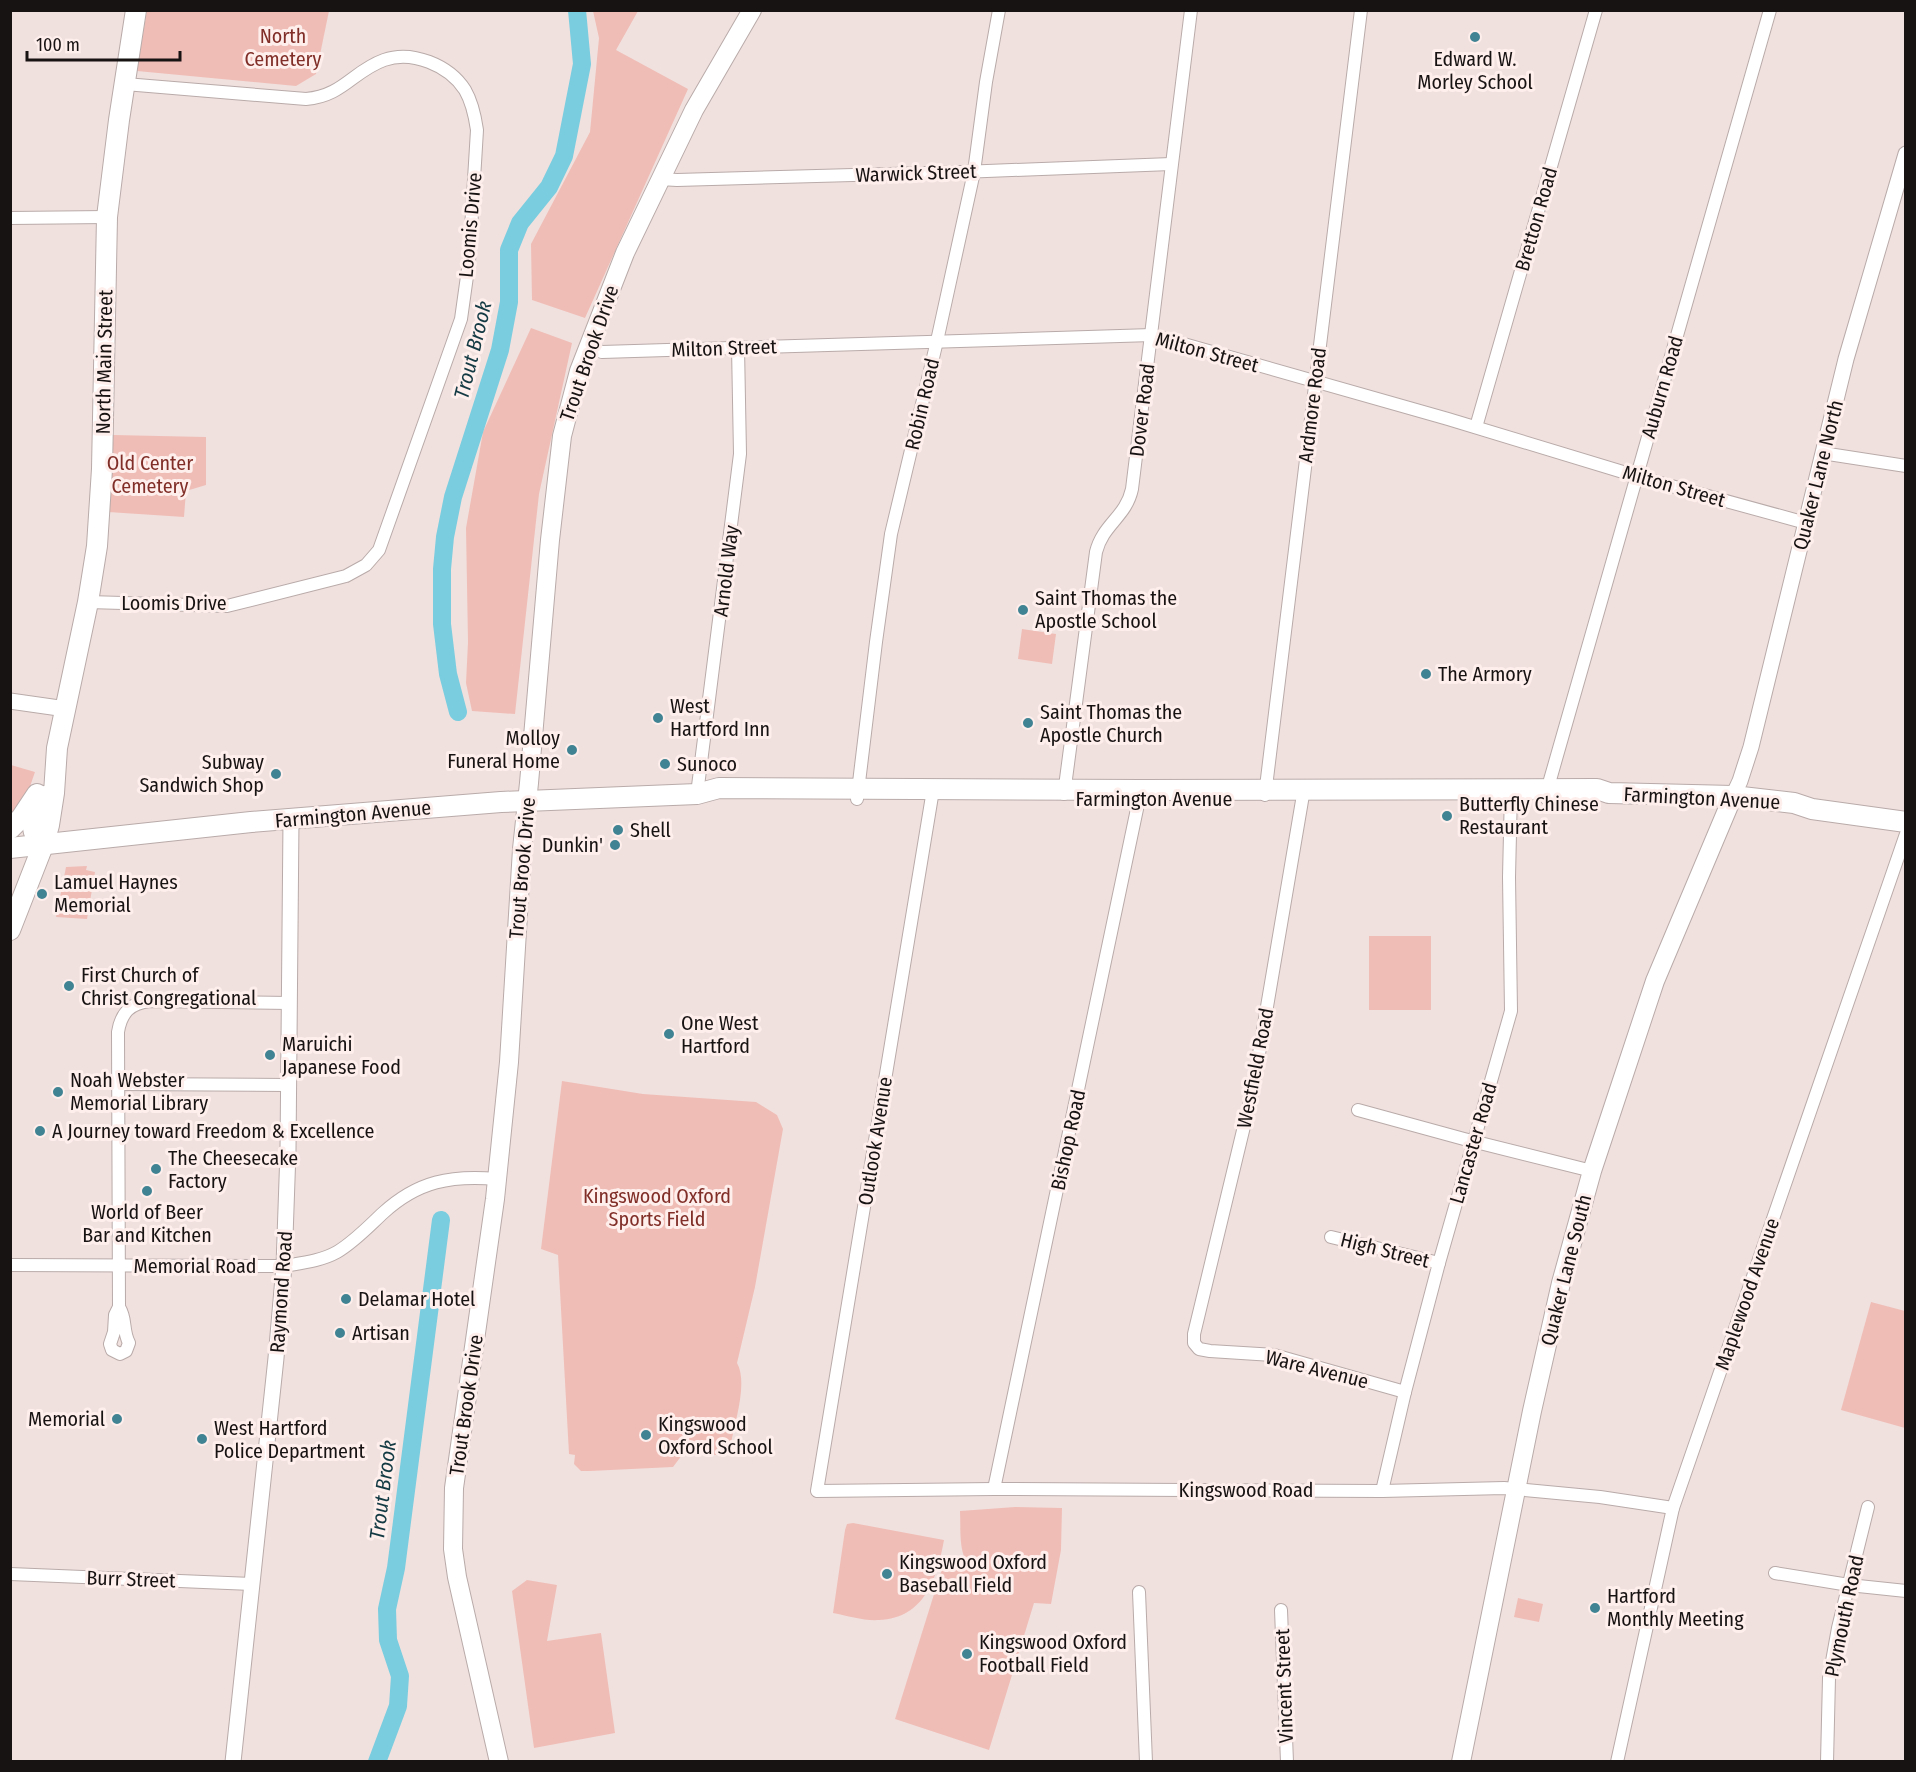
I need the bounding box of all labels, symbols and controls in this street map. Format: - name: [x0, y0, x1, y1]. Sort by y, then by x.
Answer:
- scale bar: [27, 24, 180, 62]
- park label: North Cemetery: [245, 24, 322, 71]
- marker: Edward W. Morley School: [1468, 30, 1482, 44]
- text: 100 m: [36, 34, 80, 56]
- place label: Edward W. Morley School: [1417, 47, 1533, 94]
- street label: Warwick Street: [855, 159, 977, 187]
- street label: Bretton Road: [1510, 164, 1562, 274]
- street label: Loomis Drive: [453, 171, 487, 279]
- street label: Trout Brook Drive: [555, 282, 623, 424]
- street label: North Main Street: [91, 289, 117, 435]
- water label: Trout Brook: [448, 298, 498, 402]
- street label: Milton Street: [1153, 327, 1262, 377]
- street label: Auburn Road: [1636, 333, 1688, 441]
- street label: Milton Street: [671, 334, 778, 362]
- street label: Ardmore Road: [1293, 346, 1331, 464]
- street label: Robin Road: [900, 356, 944, 452]
- street label: Dover Road: [1124, 362, 1160, 458]
- street label: Quaker Lane North: [1788, 397, 1848, 553]
- park label: Old Center Cemetery: [107, 451, 193, 498]
- street label: Milton Street: [1620, 460, 1729, 512]
- street label: Arnold Way: [708, 524, 744, 618]
- place label: Saint Thomas the Apostle School: [1035, 586, 1177, 633]
- street label: Loomis Drive: [121, 591, 227, 615]
- marker: Saint Thomas the Apostle School: [1016, 603, 1030, 617]
- place label: The Armory: [1438, 662, 1532, 686]
- marker: The Armory: [1419, 667, 1433, 681]
- place label: West Hartford Inn: [670, 694, 770, 741]
- place label: Saint Thomas the Apostle Church: [1040, 700, 1182, 747]
- marker: West Hartford Inn: [651, 711, 665, 725]
- marker: Saint Thomas the Apostle Church: [1021, 716, 1035, 730]
- place label: Molloy Funeral Home: [447, 726, 560, 773]
- marker: Molloy Funeral Home: [565, 743, 579, 757]
- place label: Subway Sandwich Shop: [139, 750, 264, 797]
- place label: Sunoco: [677, 752, 737, 776]
- marker: Sunoco: [658, 757, 672, 771]
- marker: Subway Sandwich Shop: [269, 767, 283, 781]
- street label: Farmington Avenue: [1623, 782, 1781, 814]
- street label: Farmington Avenue: [1076, 787, 1232, 811]
- place label: Butterfly Chinese Restaurant: [1459, 792, 1599, 839]
- street label: Farmington Avenue: [274, 795, 432, 833]
- street label: Trout Brook Drive: [504, 796, 540, 940]
- marker: Butterfly Chinese Restaurant: [1440, 809, 1454, 823]
- place label: Shell: [630, 818, 671, 842]
- marker: Shell: [611, 823, 625, 837]
- place label: Dunkin': [542, 833, 603, 857]
- marker: Dunkin': [608, 838, 622, 852]
- place label: Lamuel Haynes Memorial: [54, 870, 178, 917]
- marker: Lamuel Haynes Memorial: [35, 887, 49, 901]
- place label: First Church of Christ Congregational: [81, 963, 256, 1010]
- marker: First Church of Christ Congregational: [62, 979, 76, 993]
- street label: Westfield Road: [1232, 1006, 1278, 1130]
- place label: One West Hartford: [681, 1011, 759, 1058]
- marker: One West Hartford: [662, 1027, 676, 1041]
- place label: Maruichi Japanese Food: [282, 1032, 401, 1079]
- marker: Maruichi Japanese Food: [263, 1048, 277, 1062]
- place label: Noah Webster Memorial Library: [70, 1068, 208, 1115]
- street label: Outlook Avenue: [853, 1075, 897, 1207]
- street label: Lancaster Road: [1444, 1080, 1502, 1206]
- marker: Noah Webster Memorial Library: [51, 1085, 65, 1099]
- street label: Bishop Road: [1046, 1087, 1090, 1193]
- place label: A Journey toward Freedom & Excellence: [52, 1119, 374, 1143]
- marker: A Journey toward Freedom & Excellence: [33, 1124, 47, 1138]
- place label: The Cheesecake Factory: [168, 1146, 298, 1193]
- marker: The Cheesecake Factory: [149, 1162, 163, 1176]
- marker: World of Beer Bar and Kitchen: [140, 1184, 154, 1198]
- park label: Kingswood Oxford Sports Field: [583, 1184, 731, 1231]
- street label: Quaker Lane South: [1536, 1192, 1596, 1348]
- place label: World of Beer Bar and Kitchen: [82, 1200, 212, 1247]
- street label: Maplewood Avenue: [1710, 1215, 1784, 1373]
- street label: High Street: [1338, 1227, 1432, 1273]
- street label: Raymond Road: [265, 1230, 297, 1354]
- street label: Memorial Road: [133, 1254, 257, 1278]
- place label: Delamar Hotel: [358, 1287, 475, 1311]
- marker: Delamar Hotel: [339, 1292, 353, 1306]
- place label: Artisan: [352, 1321, 410, 1345]
- marker: Artisan: [333, 1326, 347, 1340]
- street label: Trout Brook Drive: [444, 1333, 488, 1477]
- street label: Ware Avenue: [1263, 1345, 1371, 1393]
- place label: Memorial: [28, 1407, 105, 1431]
- marker: Memorial: [110, 1412, 124, 1426]
- place label: Kingswood Oxford School: [658, 1412, 773, 1459]
- place label: West Hartford Police Department: [214, 1416, 366, 1463]
- marker: Kingswood Oxford School: [639, 1428, 653, 1442]
- marker: West Hartford Police Department: [195, 1432, 209, 1446]
- water label: Trout Brook: [364, 1439, 402, 1541]
- street label: Kingswood Road: [1179, 1478, 1313, 1502]
- place label: Kingswood Oxford Baseball Field: [899, 1550, 1047, 1597]
- street label: Plymouth Road: [1819, 1553, 1869, 1679]
- street label: Burr Street: [86, 1565, 176, 1593]
- marker: Kingswood Oxford Baseball Field: [880, 1567, 894, 1581]
- place label: Hartford Monthly Meeting: [1607, 1584, 1744, 1631]
- marker: Hartford Monthly Meeting: [1588, 1601, 1602, 1615]
- street label: Vincent Street: [1270, 1628, 1298, 1744]
- place label: Kingswood Oxford Football Field: [979, 1630, 1127, 1677]
- marker: Kingswood Oxford Football Field: [960, 1647, 974, 1661]

